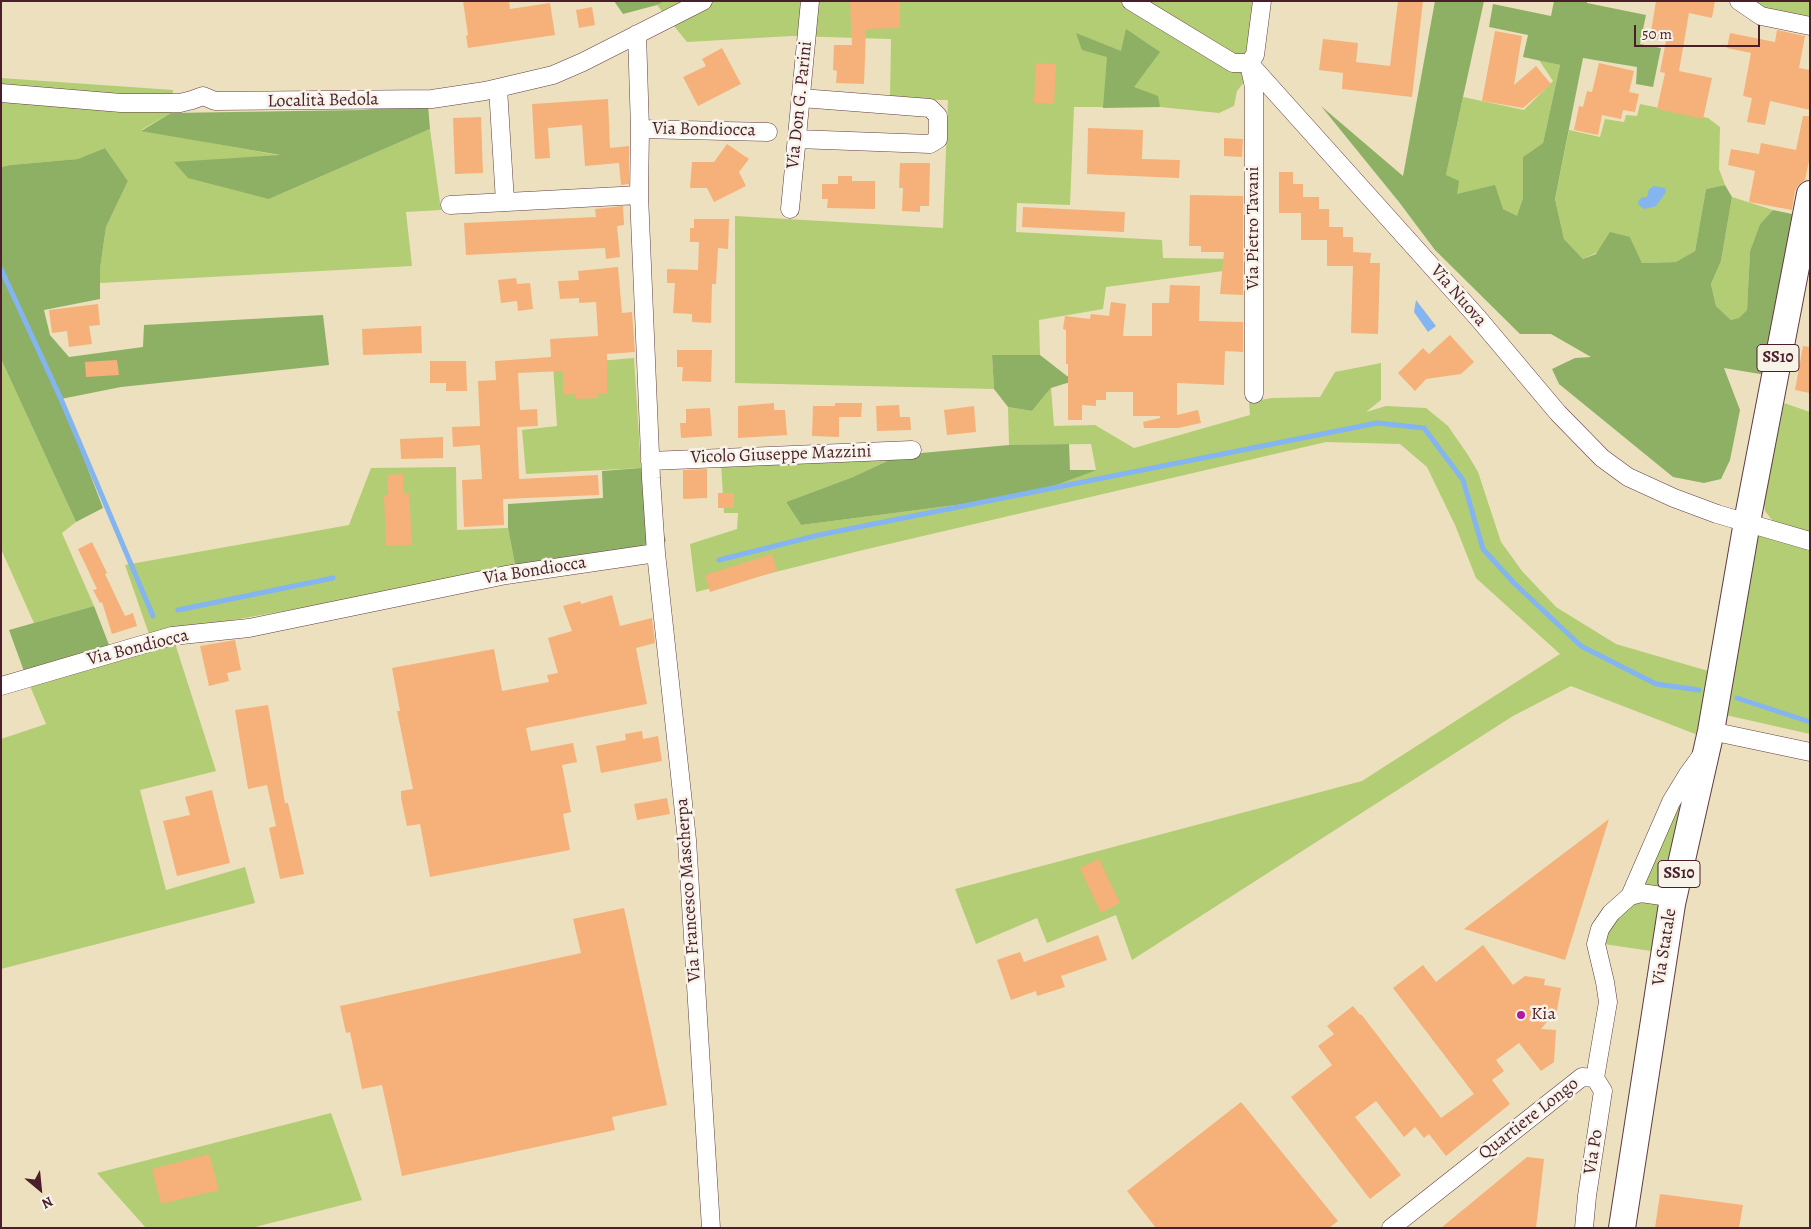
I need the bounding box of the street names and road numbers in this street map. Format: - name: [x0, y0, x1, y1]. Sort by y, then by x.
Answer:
- street label: Via Don G. Parini: [783, 40, 817, 170]
- street label: Località Bedola: [267, 89, 379, 113]
- street label: Via Bondiocca: [652, 118, 756, 142]
- street label: Via Pietro Tavani: [1243, 166, 1265, 290]
- street label: Via Nuova: [1425, 261, 1491, 331]
- road number: SS10: [1757, 344, 1799, 372]
- street label: Vicolo Giuseppe Mazzini: [690, 441, 872, 469]
- street label: Via Bondiocca: [482, 552, 588, 590]
- street label: Via Bondiocca: [85, 625, 191, 671]
- street label: Via Francesco Mascherpa: [672, 797, 706, 983]
- road number: SS10: [1658, 861, 1700, 888]
- street label: Via Statale: [1648, 907, 1682, 987]
- street label: Quartiere Longo: [1475, 1073, 1583, 1165]
- street label: Via Po: [1580, 1128, 1608, 1176]

